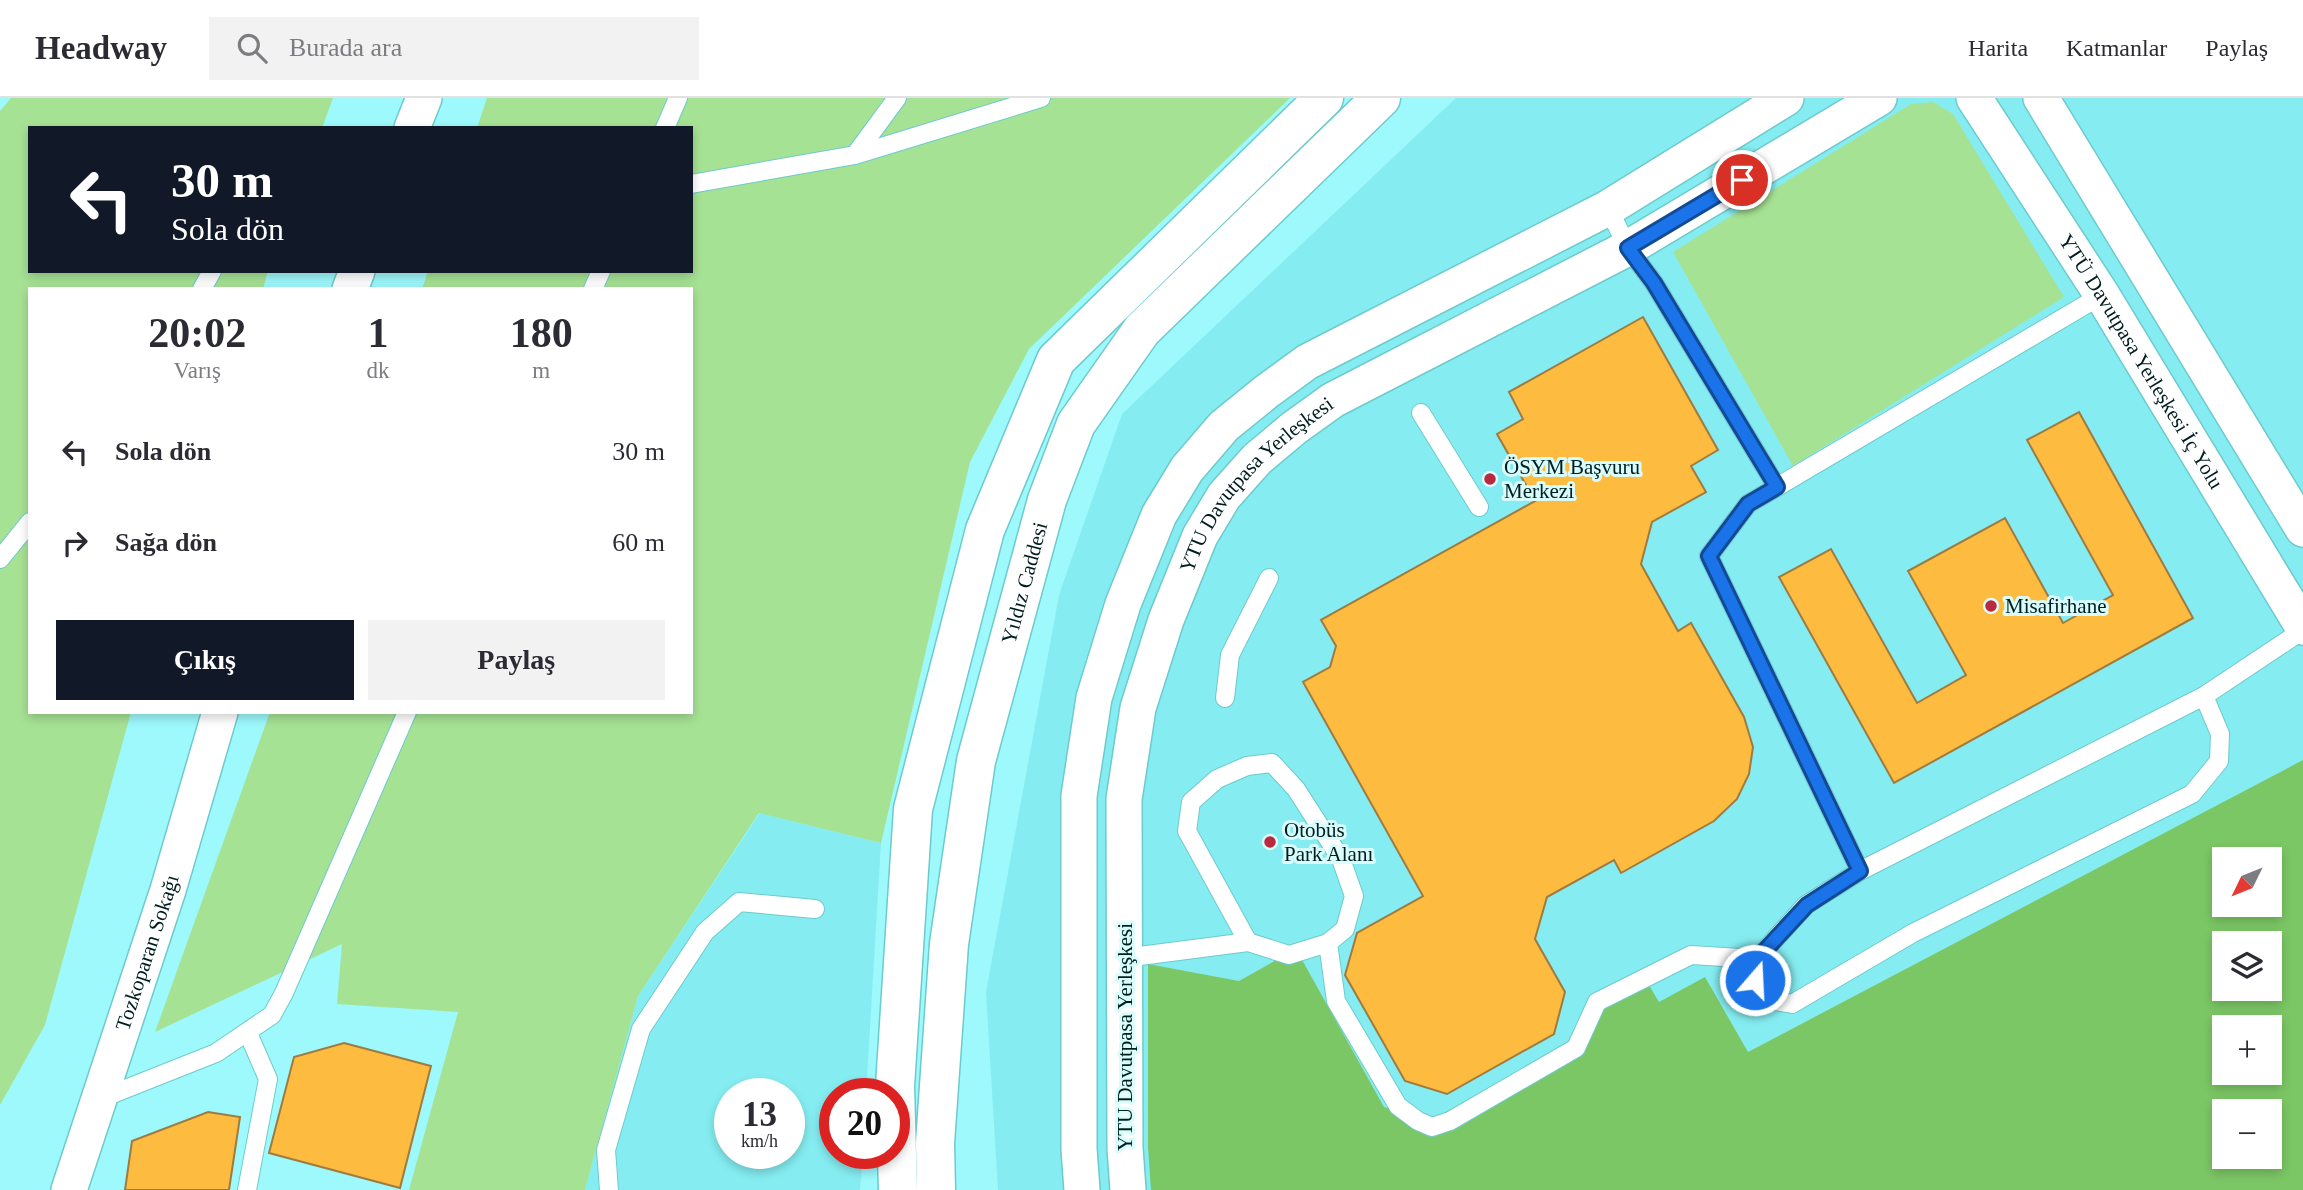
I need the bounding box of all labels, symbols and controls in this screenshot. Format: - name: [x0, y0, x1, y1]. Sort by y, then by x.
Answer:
- search box: [209, 17, 699, 80]
- icon: search: [233, 29, 271, 67]
- text: Headway: [35, 30, 167, 66]
- text: Burada ara: [289, 33, 402, 62]
- text: Harita: [1968, 35, 2028, 61]
- text: Katmanlar: [2066, 35, 2167, 61]
- text: Paylaş: [2205, 35, 2268, 61]
- pin: [1712, 150, 1772, 210]
- text: 30 m: [171, 153, 273, 208]
- icon: left: [56, 154, 147, 245]
- icon: arrive: [1723, 161, 1761, 199]
- text: Sola dön: [171, 211, 284, 247]
- street label: YTÜ Davutpasa Yerleşkesi İç Yolu: [2054, 230, 2229, 493]
- text: 20:02: [148, 310, 246, 356]
- text: 1: [368, 310, 389, 356]
- text: 180: [510, 310, 573, 356]
- text: Varış: [174, 358, 221, 383]
- text: dk: [367, 358, 390, 383]
- text: m: [532, 358, 550, 383]
- street label: YTU Davutpasa Yerleşkesi: [1175, 392, 1338, 576]
- icon: left: [56, 433, 94, 471]
- text: Sola dön: [115, 437, 211, 466]
- text: 30 m: [612, 437, 665, 466]
- place label: ÖSYM Başvuru Merkezi: [1504, 455, 1640, 503]
- marker: ÖSYM Başvuru Merkezi: [1482, 471, 1498, 487]
- street label: Yıldız Caddesi: [996, 519, 1053, 647]
- icon: right: [56, 524, 94, 562]
- text: Sağa dön: [115, 528, 217, 557]
- text: 60 m: [612, 528, 665, 557]
- place label: Misafirhane: [2005, 594, 2106, 618]
- marker: Misafirhane: [1983, 598, 1999, 614]
- button: Çıkış: [56, 620, 354, 700]
- button: Paylaş: [368, 620, 665, 700]
- place label: Otobüs Park Alanı: [1284, 818, 1373, 866]
- marker: Otobüs Park Alanı: [1262, 834, 1278, 850]
- north arrow: [2212, 847, 2282, 917]
- map controls: [2212, 847, 2282, 1169]
- street label: Tozkoparan Sokağı: [110, 872, 184, 1033]
- street label: YTU Davutpasa Yerleşkesi: [1113, 923, 1137, 1151]
- button: layers: [2212, 931, 2282, 1001]
- position arrow: [1718, 943, 1792, 1017]
- button: +: [2212, 1015, 2282, 1085]
- speed limit sign: 20: [819, 1078, 910, 1169]
- text: 13: [742, 1095, 777, 1134]
- button: −: [2212, 1099, 2282, 1169]
- text: km/h: [741, 1131, 778, 1151]

